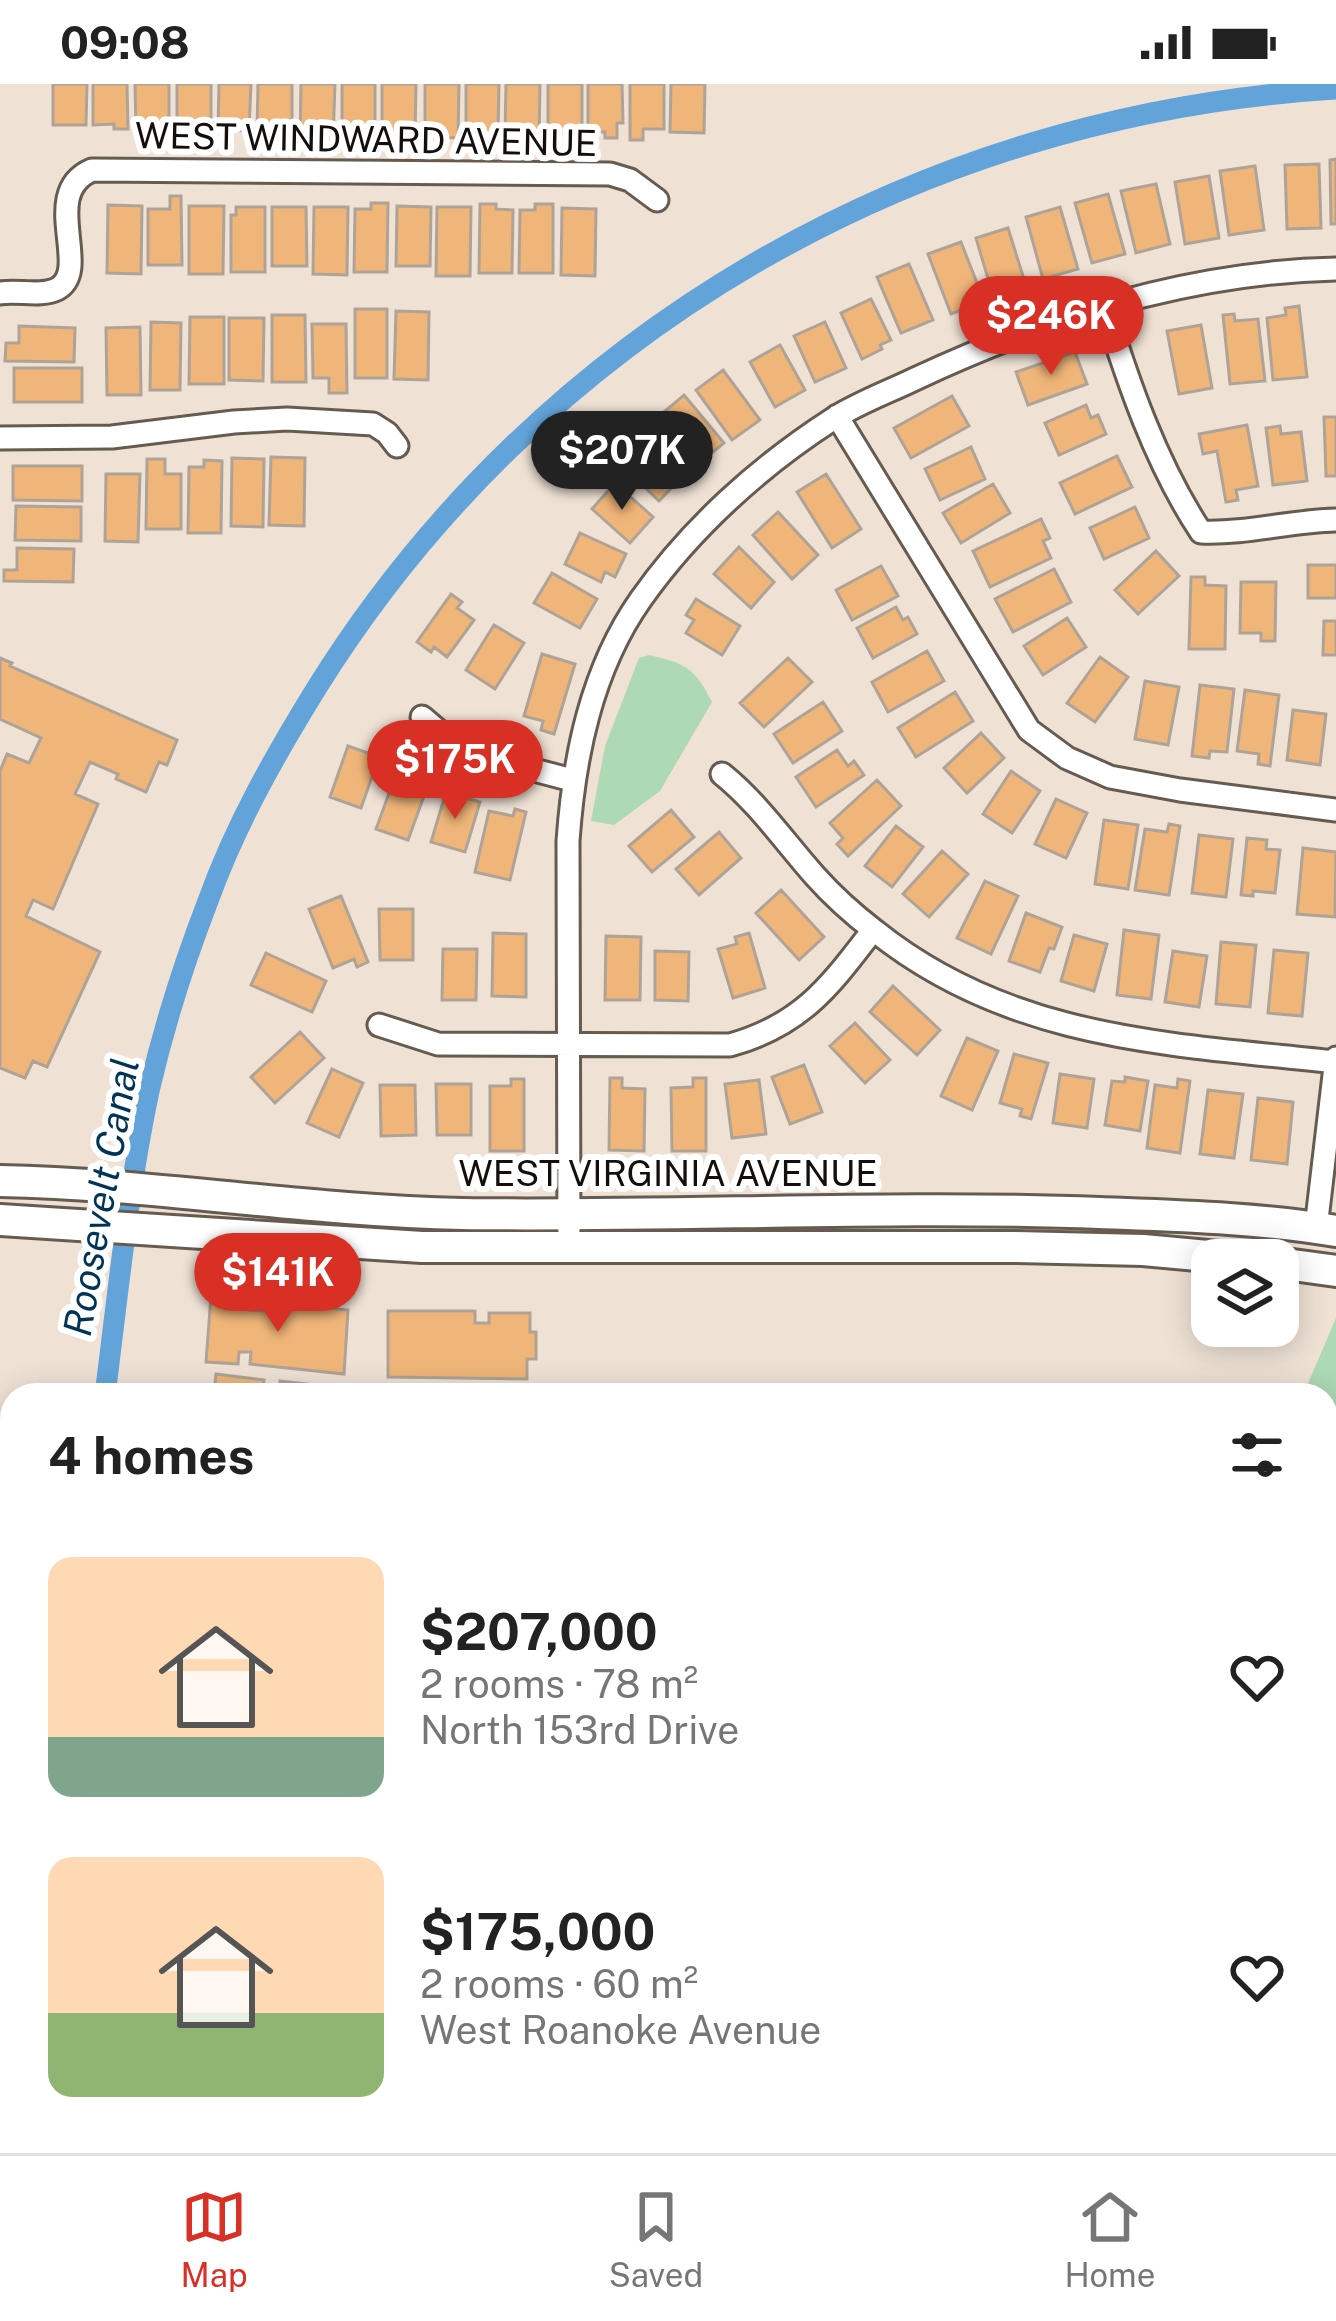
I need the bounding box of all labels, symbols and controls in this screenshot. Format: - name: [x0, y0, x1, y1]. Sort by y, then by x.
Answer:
- text: 09:08: [60, 16, 190, 69]
- street label: WEST WINDWARD AVENUE: [135, 114, 597, 164]
- pin: $246K: [967, 276, 1135, 378]
- text: $246K: [986, 292, 1116, 338]
- pin: $207K: [538, 411, 706, 513]
- text: $207K: [558, 427, 686, 473]
- pin: $175K: [371, 720, 539, 822]
- text: $175K: [394, 736, 516, 782]
- water label: Roosevelt Canal: [54, 1055, 148, 1339]
- street label: WEST VIRGINIA AVENUE: [459, 1152, 877, 1194]
- pin: $141K: [194, 1233, 362, 1335]
- map controls: [1191, 1239, 1299, 1347]
- button: layers: [1191, 1239, 1299, 1347]
- text: $141K: [221, 1249, 335, 1295]
- icon: filters: [1224, 1422, 1290, 1488]
- text: 4 homes: [48, 1426, 254, 1485]
- text: $207,000: [420, 1602, 658, 1661]
- icon: home: [144, 1605, 288, 1749]
- icon: heart: [1224, 1644, 1290, 1710]
- text: 2 rooms · 78 m²: [420, 1661, 698, 1707]
- text: North 153rd Drive: [420, 1707, 739, 1753]
- text: $175,000: [420, 1902, 655, 1961]
- icon: home: [144, 1905, 288, 2049]
- icon: heart: [1224, 1944, 1290, 2010]
- text: 2 rooms · 60 m²: [420, 1961, 698, 2007]
- text: West Roanoke Avenue: [420, 2007, 821, 2053]
- tab: Map: [181, 2184, 248, 2294]
- tab: Saved: [609, 2184, 703, 2294]
- tab: Home: [1064, 2184, 1155, 2294]

